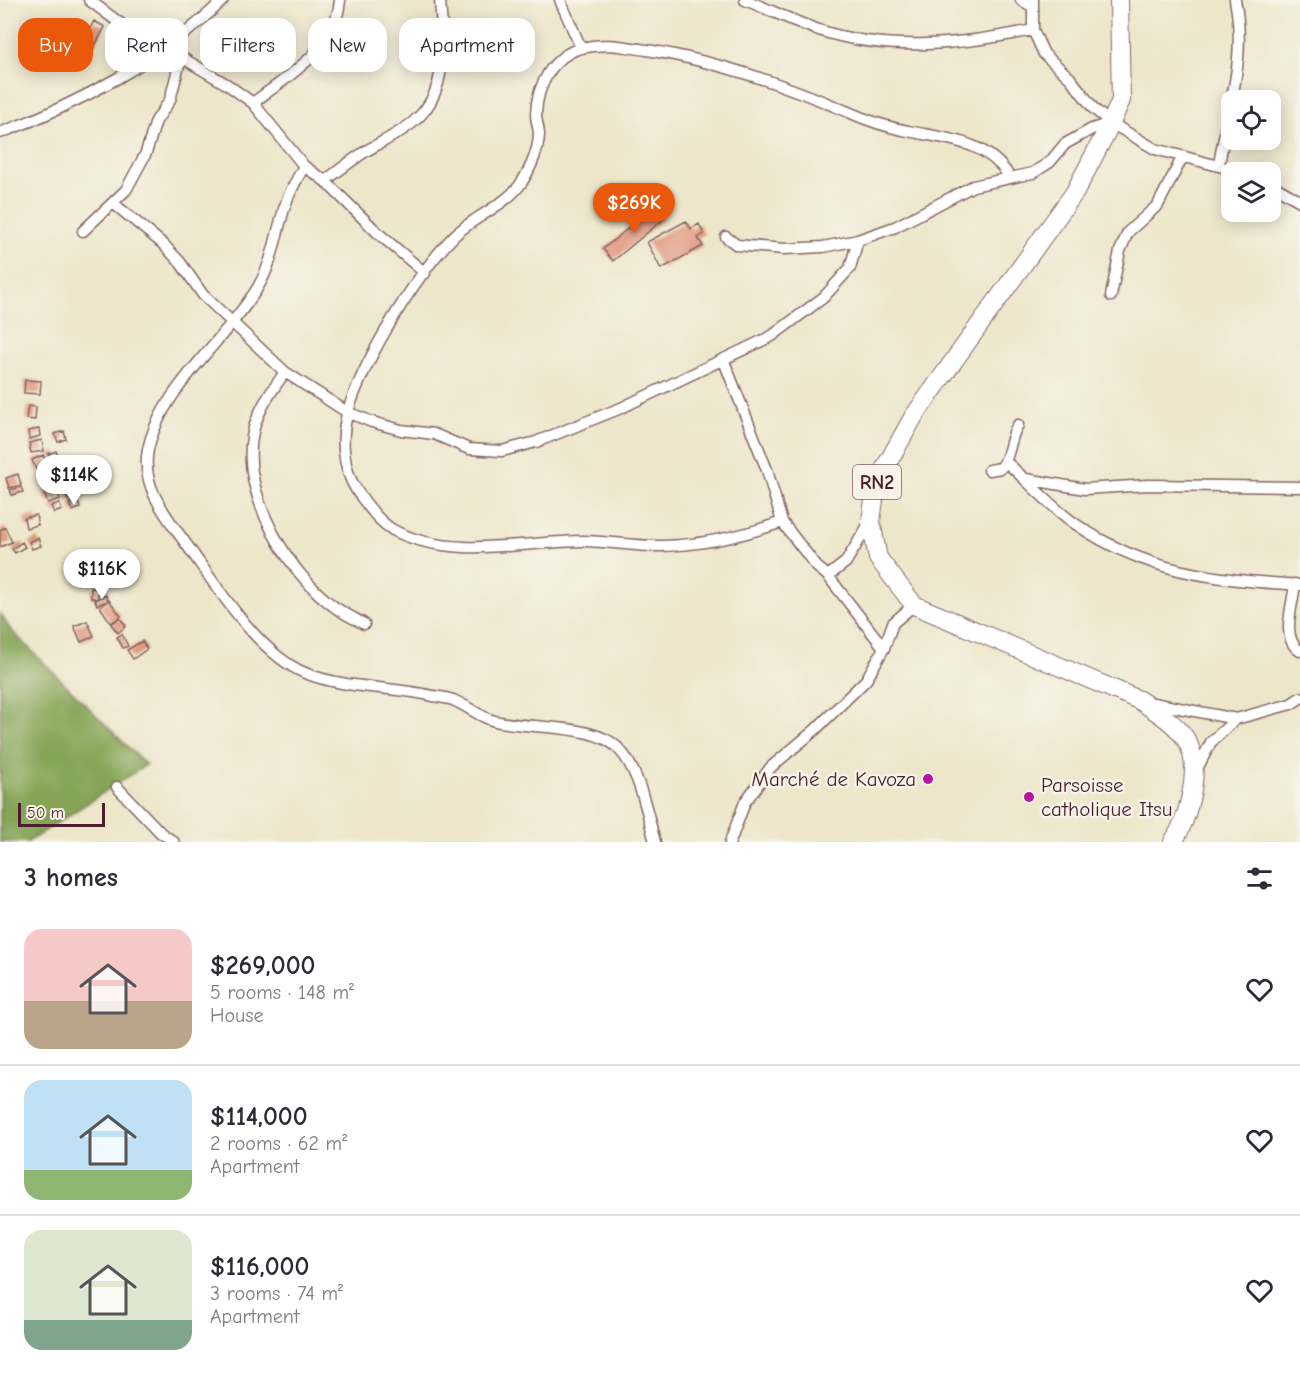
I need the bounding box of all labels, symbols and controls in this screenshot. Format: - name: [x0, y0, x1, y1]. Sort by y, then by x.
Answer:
- chip: Buy: [18, 18, 93, 72]
- chip: Rent: [105, 18, 188, 72]
- chip: Filters: [200, 18, 296, 72]
- chip: New: [308, 18, 387, 72]
- chip: Apartment: [399, 18, 535, 72]
- map controls: [1221, 90, 1281, 222]
- button: locate: [1221, 90, 1281, 150]
- button: layers: [1221, 162, 1281, 222]
- pin: $269K: [592, 183, 676, 234]
- text: $269K: [607, 191, 661, 214]
- pin: $114K: [32, 455, 116, 506]
- text: $114K: [50, 463, 98, 486]
- road number: RN2: [853, 465, 901, 499]
- pin: $116K: [60, 549, 144, 600]
- text: $116K: [77, 557, 127, 580]
- place label: Marché de Kavoza: [751, 767, 916, 791]
- marker: Marché de Kavoza: [921, 772, 935, 786]
- place label: Parsoisse catholique Itsu: [1041, 773, 1173, 821]
- marker: Parsoisse catholique Itsu: [1022, 790, 1036, 804]
- scale bar: [18, 800, 105, 828]
- text: 50 m: [27, 804, 64, 822]
- icon: filters: [1243, 862, 1276, 895]
- text: 3 homes: [24, 863, 118, 893]
- text: $269,000: [210, 951, 315, 981]
- icon: home: [72, 953, 144, 1025]
- icon: heart: [1243, 973, 1276, 1006]
- text: 5 rooms · 148 m²: [210, 981, 354, 1004]
- text: House: [210, 1004, 264, 1027]
- text: $114,000: [210, 1102, 308, 1132]
- icon: home: [72, 1104, 144, 1176]
- icon: heart: [1243, 1124, 1276, 1157]
- text: 2 rooms · 62 m²: [210, 1132, 347, 1155]
- text: Apartment: [210, 1155, 300, 1178]
- text: $116,000: [210, 1252, 309, 1282]
- icon: home: [72, 1254, 144, 1326]
- icon: heart: [1243, 1274, 1276, 1307]
- text: 3 rooms · 74 m²: [210, 1282, 343, 1305]
- text: Apartment: [210, 1305, 300, 1328]

